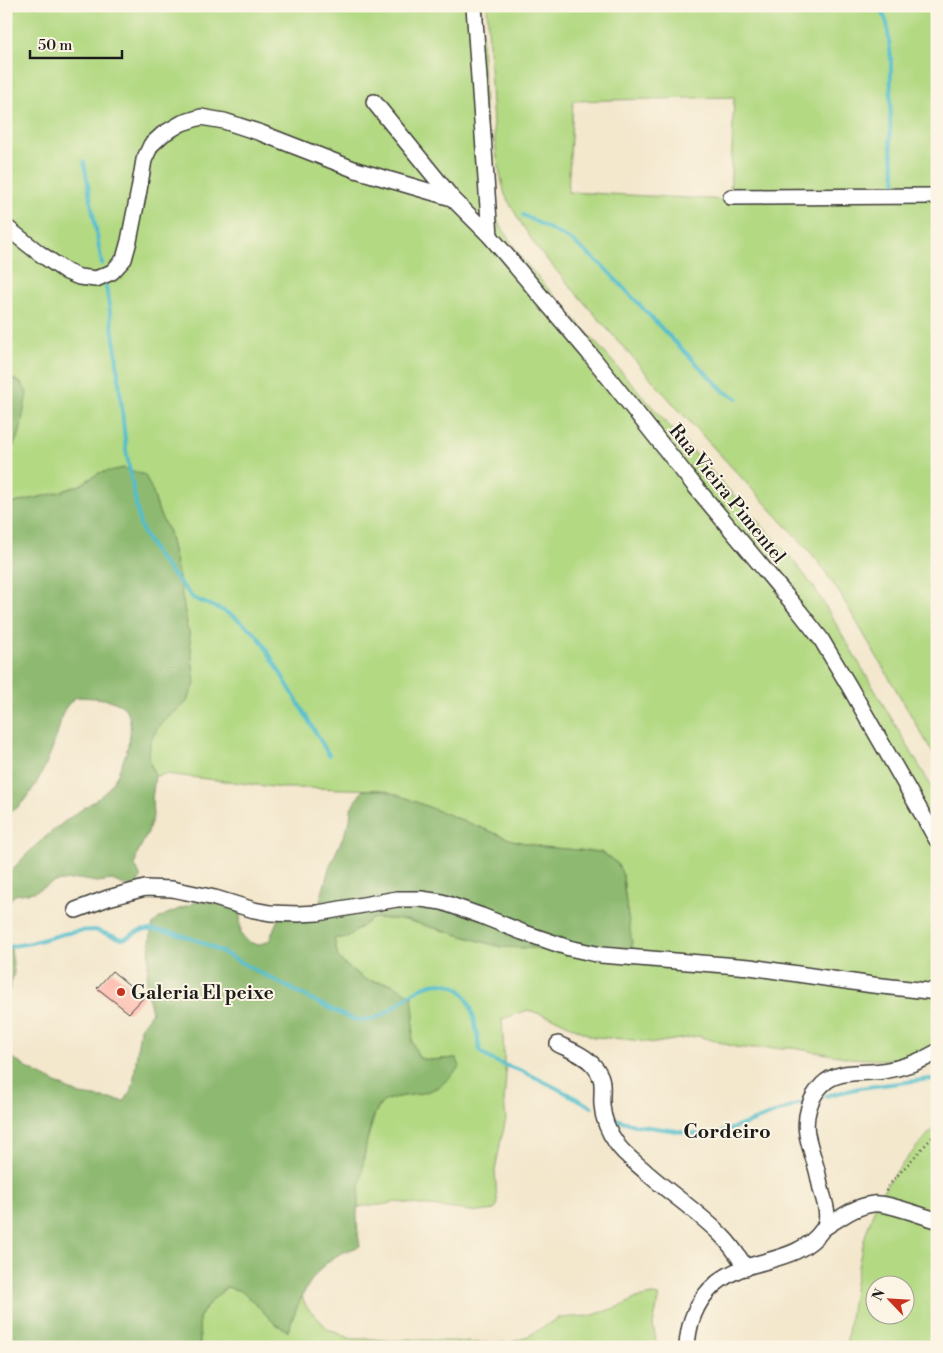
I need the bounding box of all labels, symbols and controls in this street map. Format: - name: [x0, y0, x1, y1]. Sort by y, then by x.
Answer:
- scale bar: [30, 28, 122, 60]
- text: 50 m: [38, 36, 72, 55]
- street label: Rua Vieira Pimentel: [664, 419, 791, 568]
- place label: Galeria El peixe: [131, 981, 274, 1005]
- marker: Galeria El peixe: [115, 986, 127, 998]
- district label: Cordeiro: [683, 1120, 771, 1145]
- north arrow: [866, 1276, 916, 1326]
- text: N: [869, 1286, 890, 1304]

